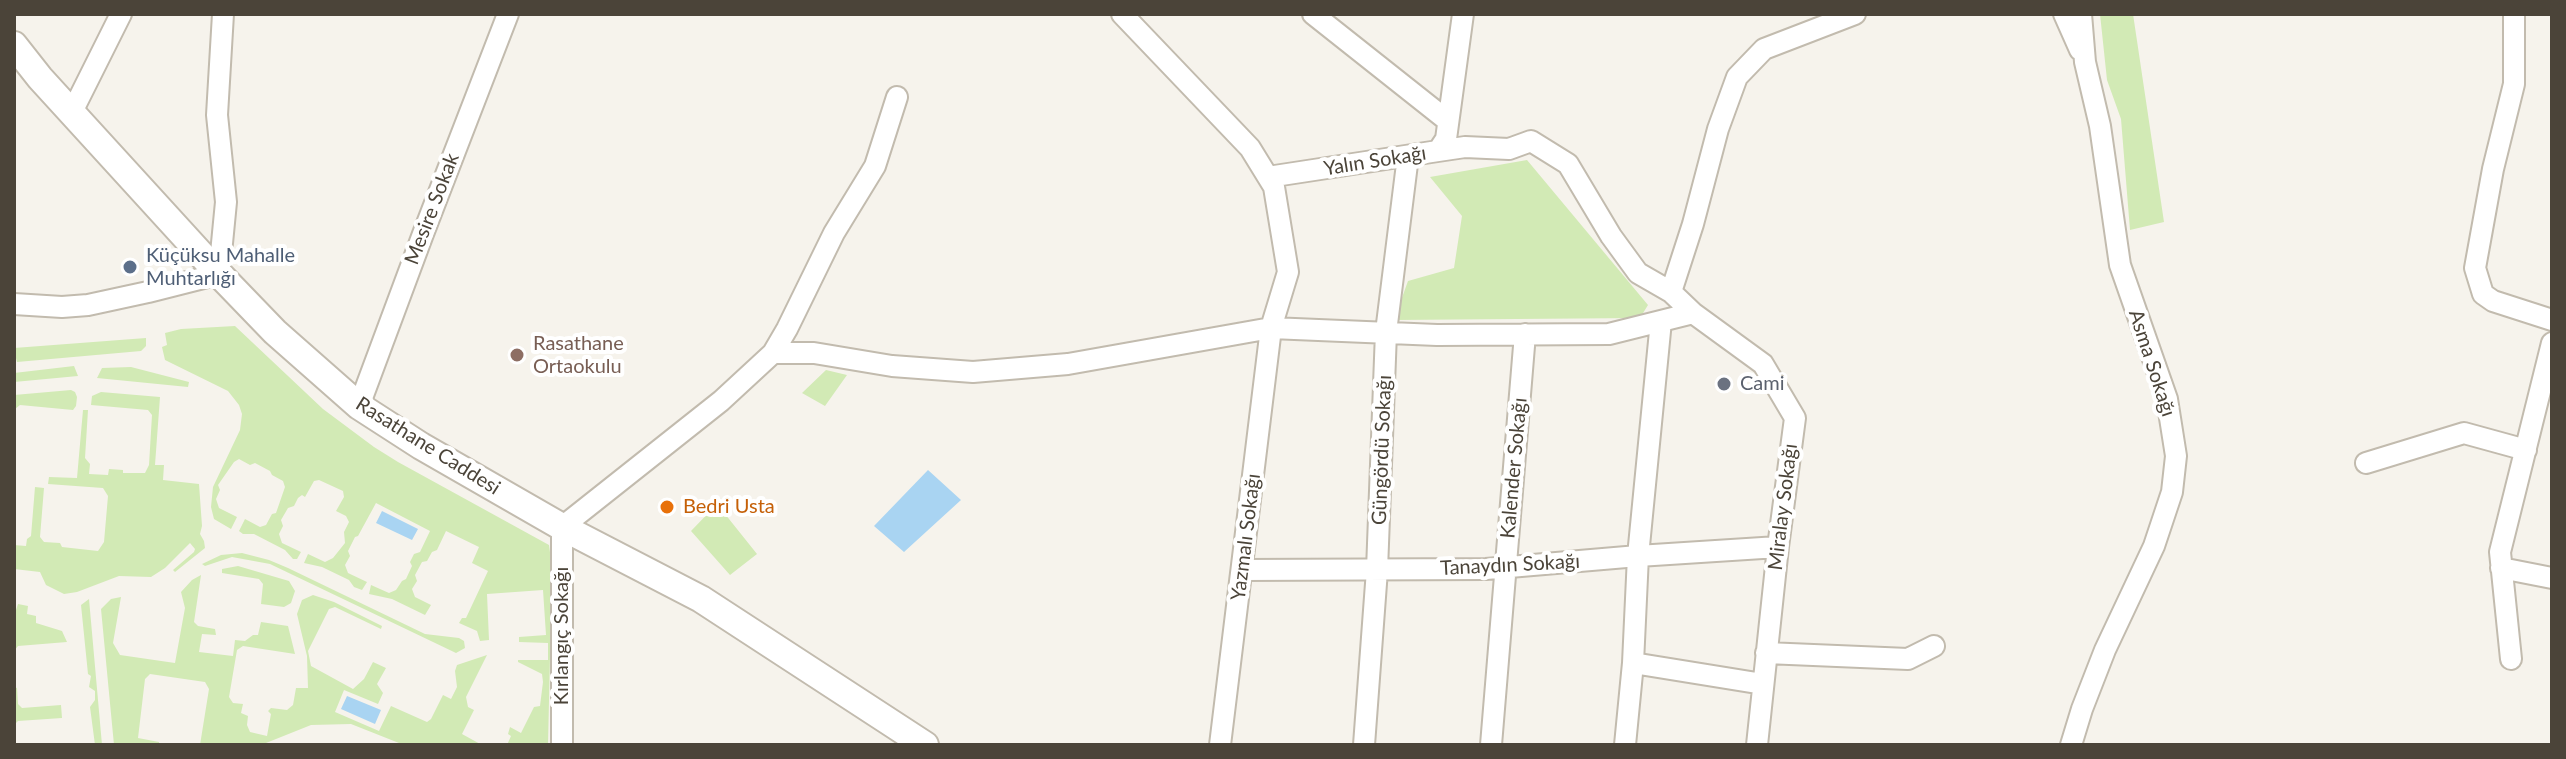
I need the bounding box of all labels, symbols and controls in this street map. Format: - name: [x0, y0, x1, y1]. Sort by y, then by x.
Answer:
- street label: Yalın Sokağı: [1322, 141, 1428, 181]
- street label: Mesire Sokak: [400, 150, 464, 268]
- place label: Küçüksu Mahalle Muhtarlığı: [146, 244, 295, 291]
- marker: Küçüksu Mahalle Muhtarlığı: [121, 258, 139, 276]
- street label: Asma Sokağı: [2123, 306, 2181, 420]
- place label: Rasathane Ortaokulu: [533, 332, 624, 379]
- marker: Rasathane Ortaokulu: [508, 346, 526, 364]
- place label: Cami: [1740, 372, 1785, 396]
- street label: Güngördü Sokağı: [1367, 375, 1397, 525]
- marker: Cami: [1715, 375, 1733, 393]
- street label: Rasathane Caddesi: [351, 392, 505, 500]
- street label: Kalender Sokağı: [1496, 397, 1532, 539]
- street label: Miralay Sokağı: [1763, 442, 1803, 572]
- street label: Yazmalı Sokağı: [1226, 472, 1266, 602]
- place label: Bedri Usta: [683, 495, 775, 519]
- marker: Bedri Usta: [658, 498, 676, 516]
- street label: Tanaydın Sokağı: [1439, 549, 1581, 581]
- street label: Kırlangıç Sokağı: [550, 567, 574, 705]

